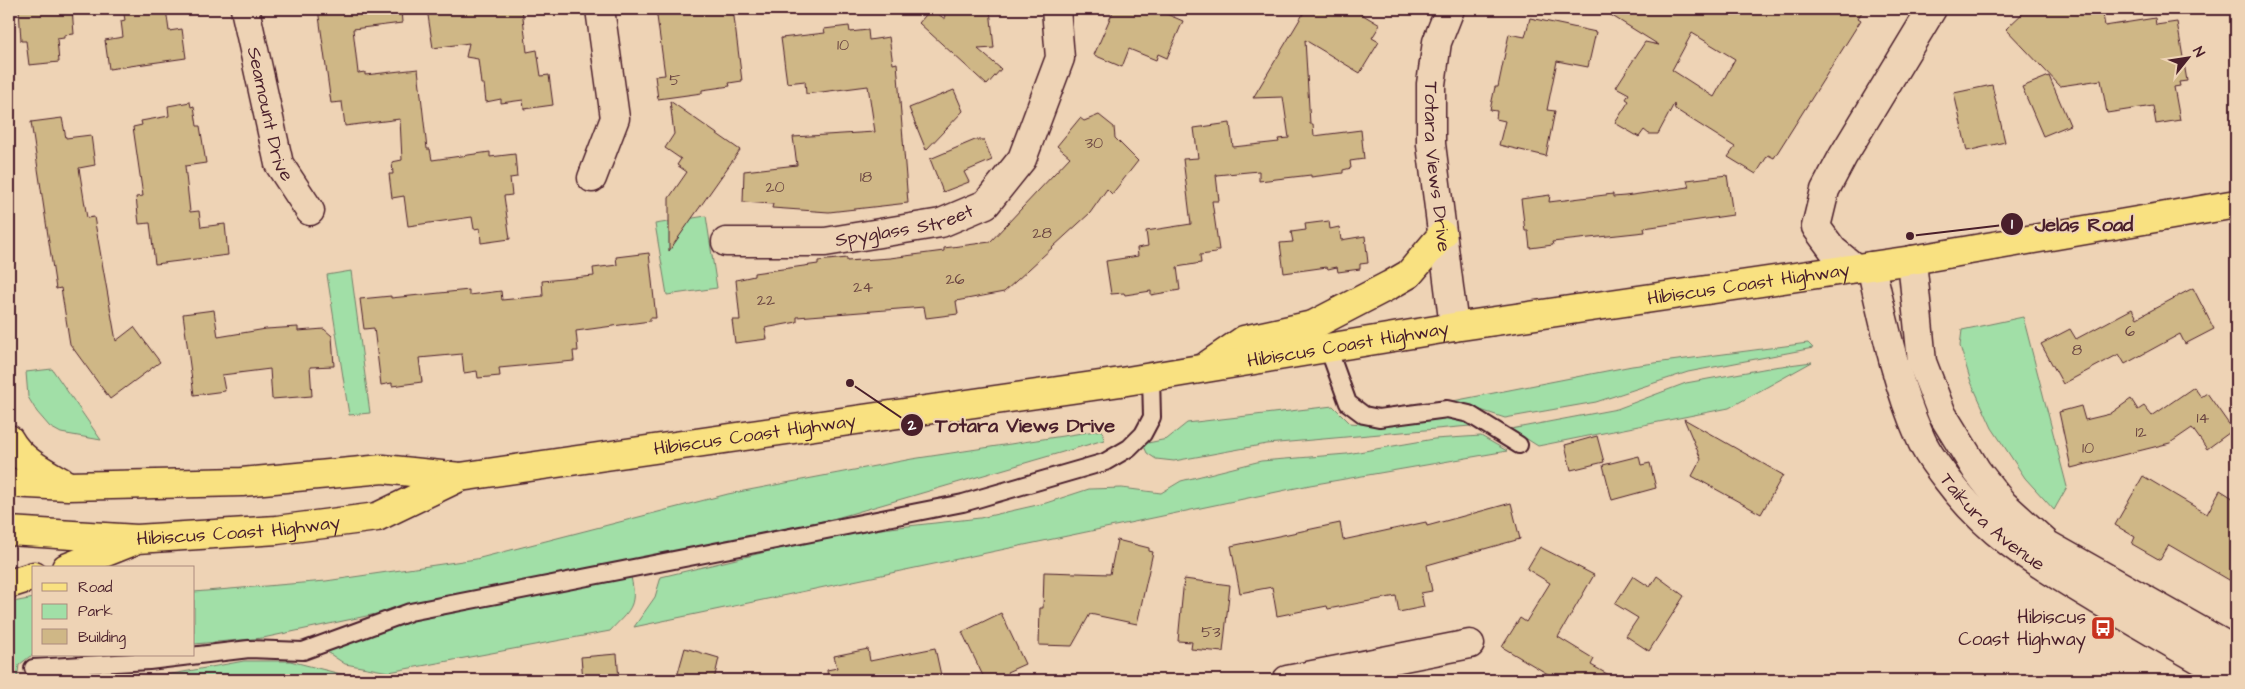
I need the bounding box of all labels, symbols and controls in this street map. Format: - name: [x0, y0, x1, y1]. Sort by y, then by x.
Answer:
- north arrow: [2162, 32, 2212, 82]
- house number: 10: [837, 34, 849, 56]
- text: N: [2188, 43, 2209, 61]
- street label: Seamount Drive: [240, 44, 300, 187]
- house number: 5: [669, 69, 681, 91]
- street label: Totara Views Drive: [1417, 82, 1458, 254]
- house number: 30: [1085, 132, 1103, 154]
- house number: 18: [860, 166, 872, 188]
- house number: 20: [765, 176, 785, 198]
- street label: Spyglass Street: [833, 197, 978, 254]
- callout: Jelas Road: [1999, 206, 2143, 241]
- text: Jelas Road: [2034, 211, 2134, 239]
- text: 1: [2011, 214, 2013, 235]
- house number: 28: [1032, 222, 1052, 244]
- street label: Hibiscus Coast Highway: [1645, 256, 1852, 312]
- house number: 26: [945, 268, 965, 290]
- house number: 24: [853, 276, 873, 298]
- house number: 22: [757, 289, 775, 311]
- street label: Hibiscus Coast Highway: [1245, 314, 1452, 374]
- house number: 6: [2125, 320, 2135, 342]
- house number: 8: [2072, 339, 2082, 361]
- street label: Hibiscus Coast Highway: [652, 407, 858, 463]
- callout: Totara Views Drive: [900, 407, 1125, 442]
- house number: 14: [2197, 407, 2210, 429]
- text: Totara Views Drive: [934, 412, 1115, 440]
- text: 2: [907, 415, 917, 436]
- house number: 12: [2135, 421, 2147, 443]
- house number: 10: [2082, 437, 2094, 459]
- street label: Taikura Avenue: [1933, 467, 2050, 577]
- street label: Hibiscus Coast Highway: [136, 508, 342, 552]
- legend: [32, 566, 195, 656]
- text: Road: [78, 577, 113, 598]
- text: Park: [78, 601, 113, 622]
- place label: Hibiscus Coast Highway: [1958, 604, 2087, 654]
- bus stop icon: Hibiscus Coast Highway: [2090, 615, 2116, 641]
- house number: 53: [1201, 621, 1221, 643]
- text: Building: [78, 627, 126, 649]

